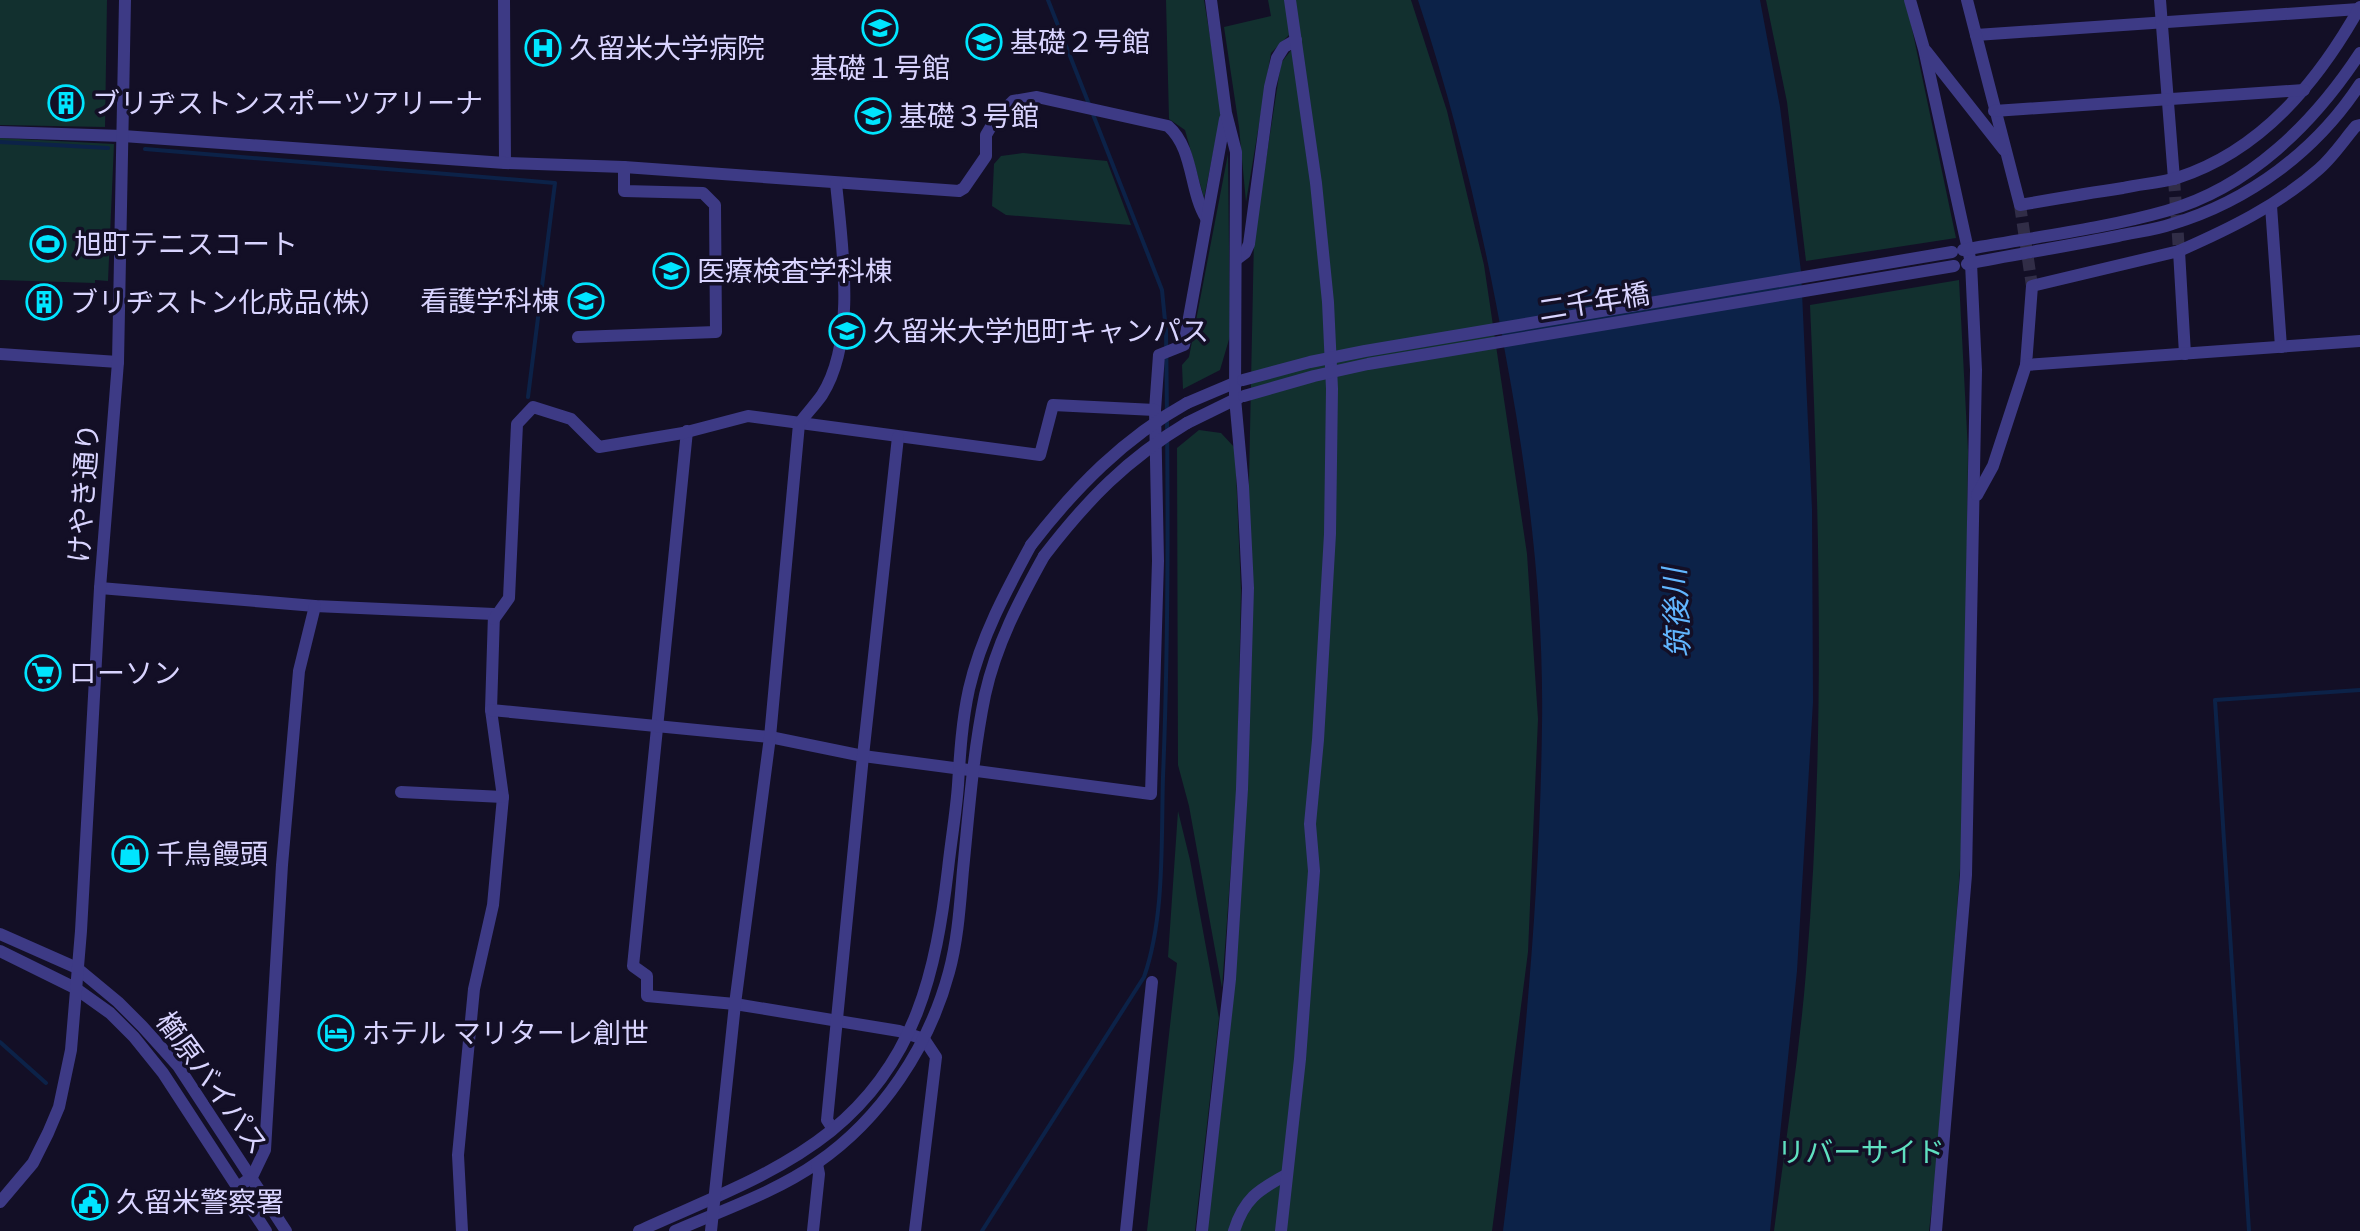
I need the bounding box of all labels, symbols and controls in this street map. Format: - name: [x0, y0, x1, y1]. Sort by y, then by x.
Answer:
- school or university icon: 基礎１号館: [861, 9, 899, 47]
- school or university icon: 基礎２号館: [965, 23, 1003, 61]
- place label: 基礎２号館: [1010, 26, 1150, 59]
- hospital icon: 久留米大学病院: [524, 29, 562, 67]
- place label: 久留米大学病院: [569, 32, 765, 65]
- place label: 基礎１号館: [810, 52, 950, 85]
- building icon: ブリヂストンスポーツアリーナ: [47, 84, 85, 122]
- place label: ブリヂストンスポーツアリーナ: [92, 87, 483, 120]
- school or university icon: 基礎３号館: [854, 97, 892, 135]
- place label: 基礎３号館: [899, 100, 1039, 133]
- sports icon: 旭町テニスコート: [29, 225, 67, 263]
- place label: 旭町テニスコート: [74, 228, 298, 261]
- school or university icon: 医療検査学科棟: [652, 252, 690, 290]
- place label: 医療検査学科棟: [697, 255, 893, 288]
- street label: 二千年橋: [1536, 277, 1652, 327]
- school or university icon: 看護学科棟: [567, 282, 605, 320]
- building icon: ブリヂストン化成品(株): [25, 283, 63, 321]
- place label: 看護学科棟: [420, 285, 560, 318]
- place label: ブリヂストン化成品(株): [70, 286, 370, 319]
- school or university icon: 久留米大学旭町キャンパス: [828, 312, 866, 350]
- place label: 久留米大学旭町キャンパス: [873, 315, 1209, 348]
- street label: けやき通り: [63, 422, 105, 564]
- water label: 筑後川: [1657, 564, 1697, 659]
- supermarket icon: ローソン: [24, 654, 62, 692]
- place label: ローソン: [69, 657, 181, 690]
- shop icon: 千鳥饅頭: [111, 835, 149, 873]
- place label: 千鳥饅頭: [156, 838, 268, 871]
- street label: 櫛原バイパス: [149, 1006, 275, 1160]
- hotel icon: ホテル マリターレ創世: [317, 1014, 355, 1052]
- place label: ホテル マリターレ創世: [362, 1017, 649, 1050]
- park label: リバーサイド: [1777, 1136, 1945, 1169]
- public building icon: 久留米警察署: [71, 1183, 109, 1221]
- place label: 久留米警察署: [116, 1186, 284, 1219]

